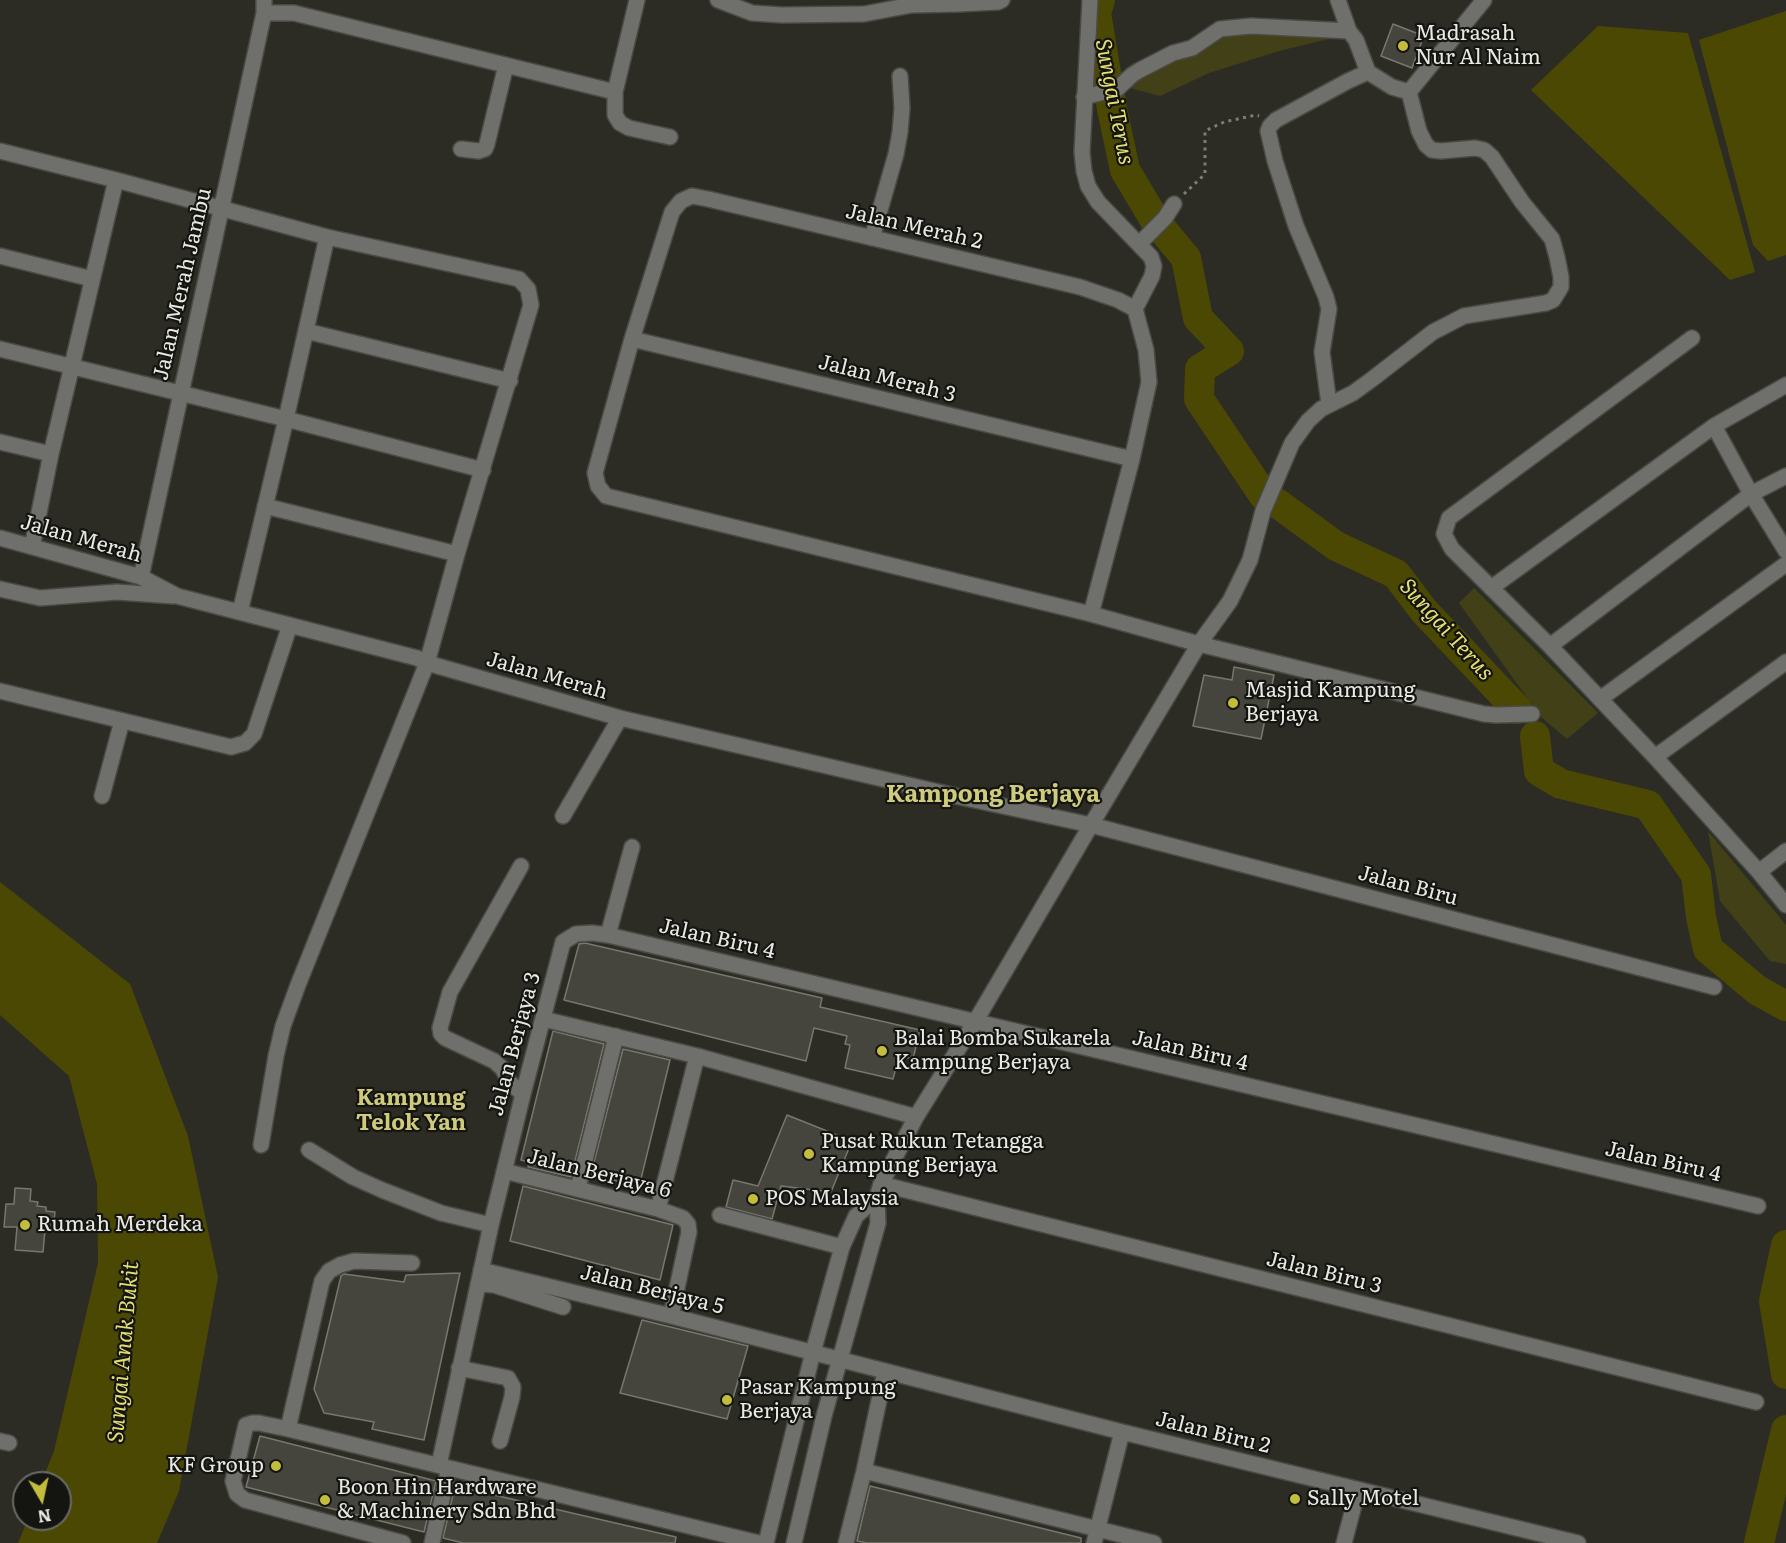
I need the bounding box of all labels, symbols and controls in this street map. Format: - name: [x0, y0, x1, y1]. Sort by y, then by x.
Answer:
- place label: Madrasah Nur Al Naim: [1415, 21, 1541, 71]
- water label: Sungai Terus: [1089, 37, 1139, 167]
- marker: Madrasah Nur Al Naim: [1396, 39, 1410, 53]
- street label: Jalan Merah Jambu: [149, 185, 217, 383]
- street label: Jalan Merah 2: [843, 199, 985, 255]
- street label: Jalan Merah 3: [816, 350, 958, 408]
- street label: Jalan Merah: [17, 510, 145, 568]
- water label: Sungai Terus: [1393, 574, 1499, 686]
- street label: Jalan Merah: [483, 647, 611, 705]
- place label: Masjid Kampung Berjaya: [1245, 678, 1415, 728]
- marker: Masjid Kampung Berjaya: [1226, 696, 1240, 710]
- district label: Kampong Berjaya: [886, 781, 1100, 809]
- street label: Jalan Biru: [1355, 861, 1461, 911]
- street label: Jalan Biru 4: [657, 913, 777, 965]
- street label: Jalan Berjaya 3: [484, 969, 546, 1119]
- street label: Jalan Biru 4: [1130, 1025, 1250, 1077]
- place label: Balai Bomba Sukarela Kampung Berjaya: [894, 1026, 1111, 1076]
- marker: Balai Bomba Sukarela Kampung Berjaya: [875, 1044, 889, 1058]
- district label: Kampung Telok Yan: [356, 1086, 466, 1138]
- place label: Pusat Rukun Tetangga Kampung Berjaya: [821, 1129, 1044, 1179]
- street label: Jalan Biru 4: [1603, 1136, 1723, 1188]
- street label: Jalan Berjaya 6: [524, 1144, 674, 1204]
- marker: Pusat Rukun Tetangga Kampung Berjaya: [802, 1147, 816, 1161]
- place label: POS Malaysia: [765, 1186, 899, 1212]
- marker: POS Malaysia: [746, 1192, 760, 1206]
- place label: Rumah Merdeka: [37, 1212, 203, 1238]
- marker: Rumah Merdeka: [18, 1218, 32, 1232]
- street label: Jalan Biru 3: [1264, 1246, 1384, 1300]
- water label: Sungai Anak Bukit: [103, 1260, 145, 1444]
- street label: Jalan Berjaya 5: [578, 1260, 726, 1320]
- place label: Pasar Kampung Berjaya: [739, 1375, 896, 1425]
- marker: Pasar Kampung Berjaya: [720, 1393, 734, 1407]
- street label: Jalan Biru 2: [1153, 1407, 1273, 1459]
- place label: KF Group: [167, 1453, 264, 1479]
- marker: KF Group: [269, 1459, 283, 1473]
- north arrow: [12, 1471, 72, 1531]
- place label: Boon Hin Hardware & Machinery Sdn Bhd: [337, 1475, 556, 1525]
- place label: Sally Motel: [1307, 1486, 1419, 1512]
- marker: Sally Motel: [1288, 1492, 1302, 1506]
- marker: Boon Hin Hardware & Machinery Sdn Bhd: [318, 1493, 332, 1507]
- text: N: [36, 1504, 53, 1530]

